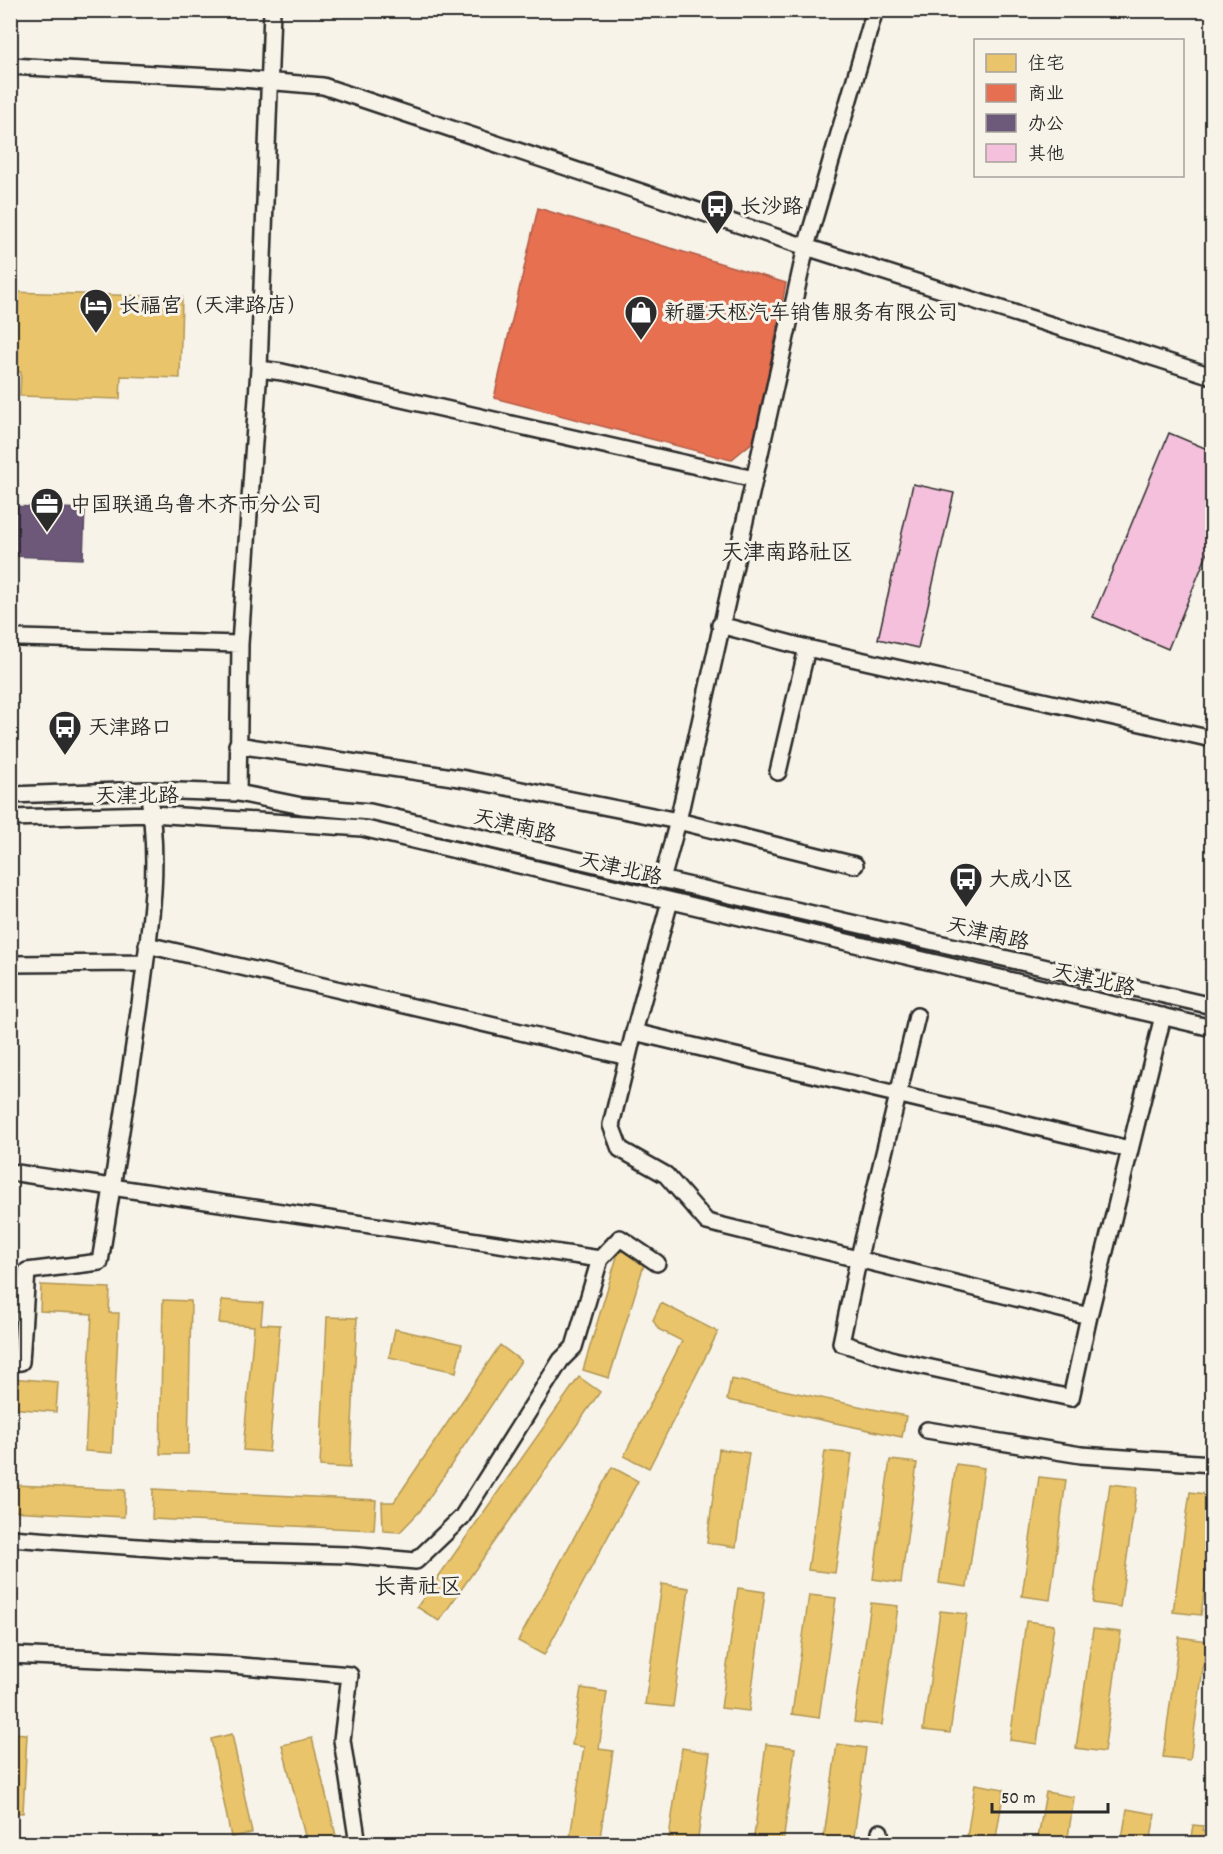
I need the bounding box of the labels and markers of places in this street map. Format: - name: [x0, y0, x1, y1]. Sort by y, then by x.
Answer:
- bus stop icon: 长沙路: [699, 188, 735, 235]
- place label: 长沙路: [740, 194, 803, 224]
- hotel icon: 长福宫（天津路店）: [78, 287, 114, 334]
- place label: 长福宫（天津路店）: [119, 293, 308, 323]
- shop icon: 新疆天枢汽车销售服务有限公司: [623, 294, 659, 341]
- place label: 新疆天枢汽车销售服务有限公司: [664, 300, 958, 330]
- office icon: 中国联通乌鲁木齐市分公司: [29, 486, 65, 533]
- place label: 中国联通乌鲁木齐市分公司: [70, 492, 322, 522]
- bus stop icon: 天津路口: [47, 709, 83, 756]
- place label: 天津路口: [88, 715, 172, 745]
- bus stop icon: 大成小区: [948, 861, 984, 908]
- place label: 大成小区: [989, 867, 1073, 897]

